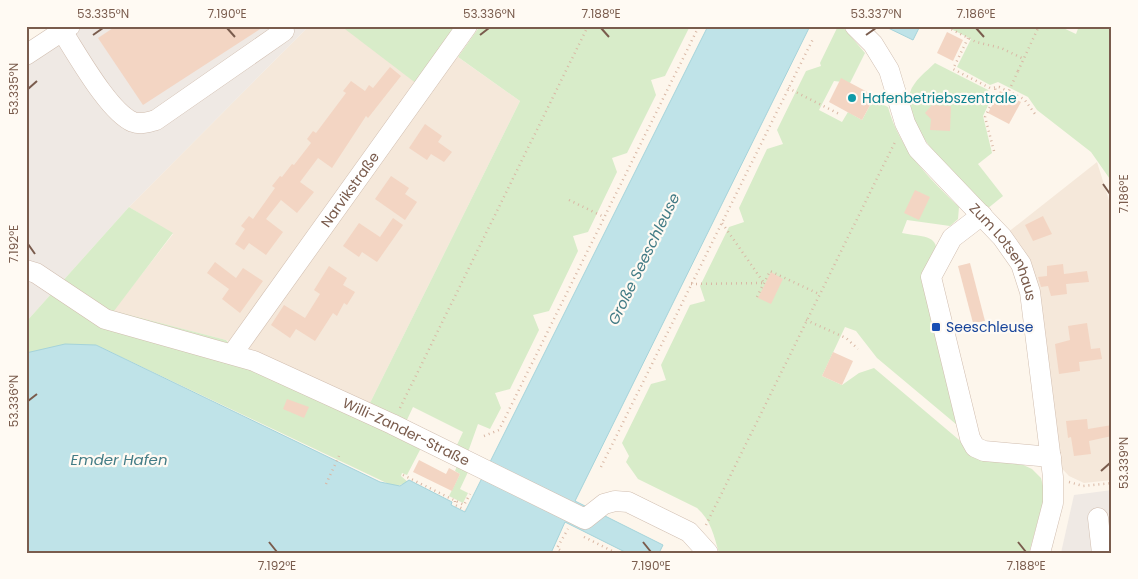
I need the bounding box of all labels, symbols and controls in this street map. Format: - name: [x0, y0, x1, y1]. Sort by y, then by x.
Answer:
- text: 53.335°N: [77, 5, 129, 22]
- text: 7.190°E: [207, 5, 247, 22]
- text: 53.336°N: [463, 5, 515, 22]
- text: 7.188°E: [581, 5, 621, 22]
- text: 53.337°N: [850, 5, 902, 22]
- text: 7.186°E: [956, 5, 996, 22]
- text: 53.335°N: [5, 63, 22, 115]
- place label: Hafenbetriebszentrale: [862, 88, 1017, 108]
- marker: Hafenbetriebszentrale: [846, 92, 858, 104]
- street label: Narvikstraße: [316, 148, 384, 231]
- text: 7.186°E: [1115, 174, 1132, 214]
- water label: Große Seeschleuse: [603, 189, 685, 328]
- street label: Zum Lotsenhaus: [965, 199, 1041, 302]
- text: 7.192°E: [5, 225, 22, 263]
- place label: Seeschleuse: [946, 317, 1034, 337]
- marker: Seeschleuse: [930, 321, 942, 333]
- text: 53.336°N: [5, 375, 22, 427]
- street label: Willi-Zander-Straße: [339, 393, 473, 471]
- text: 53.339°N: [1115, 437, 1132, 489]
- water label: Emder Hafen: [71, 449, 168, 470]
- text: 7.192°E: [258, 557, 296, 574]
- text: 7.190°E: [631, 557, 671, 574]
- text: 7.188°E: [1006, 557, 1046, 574]

